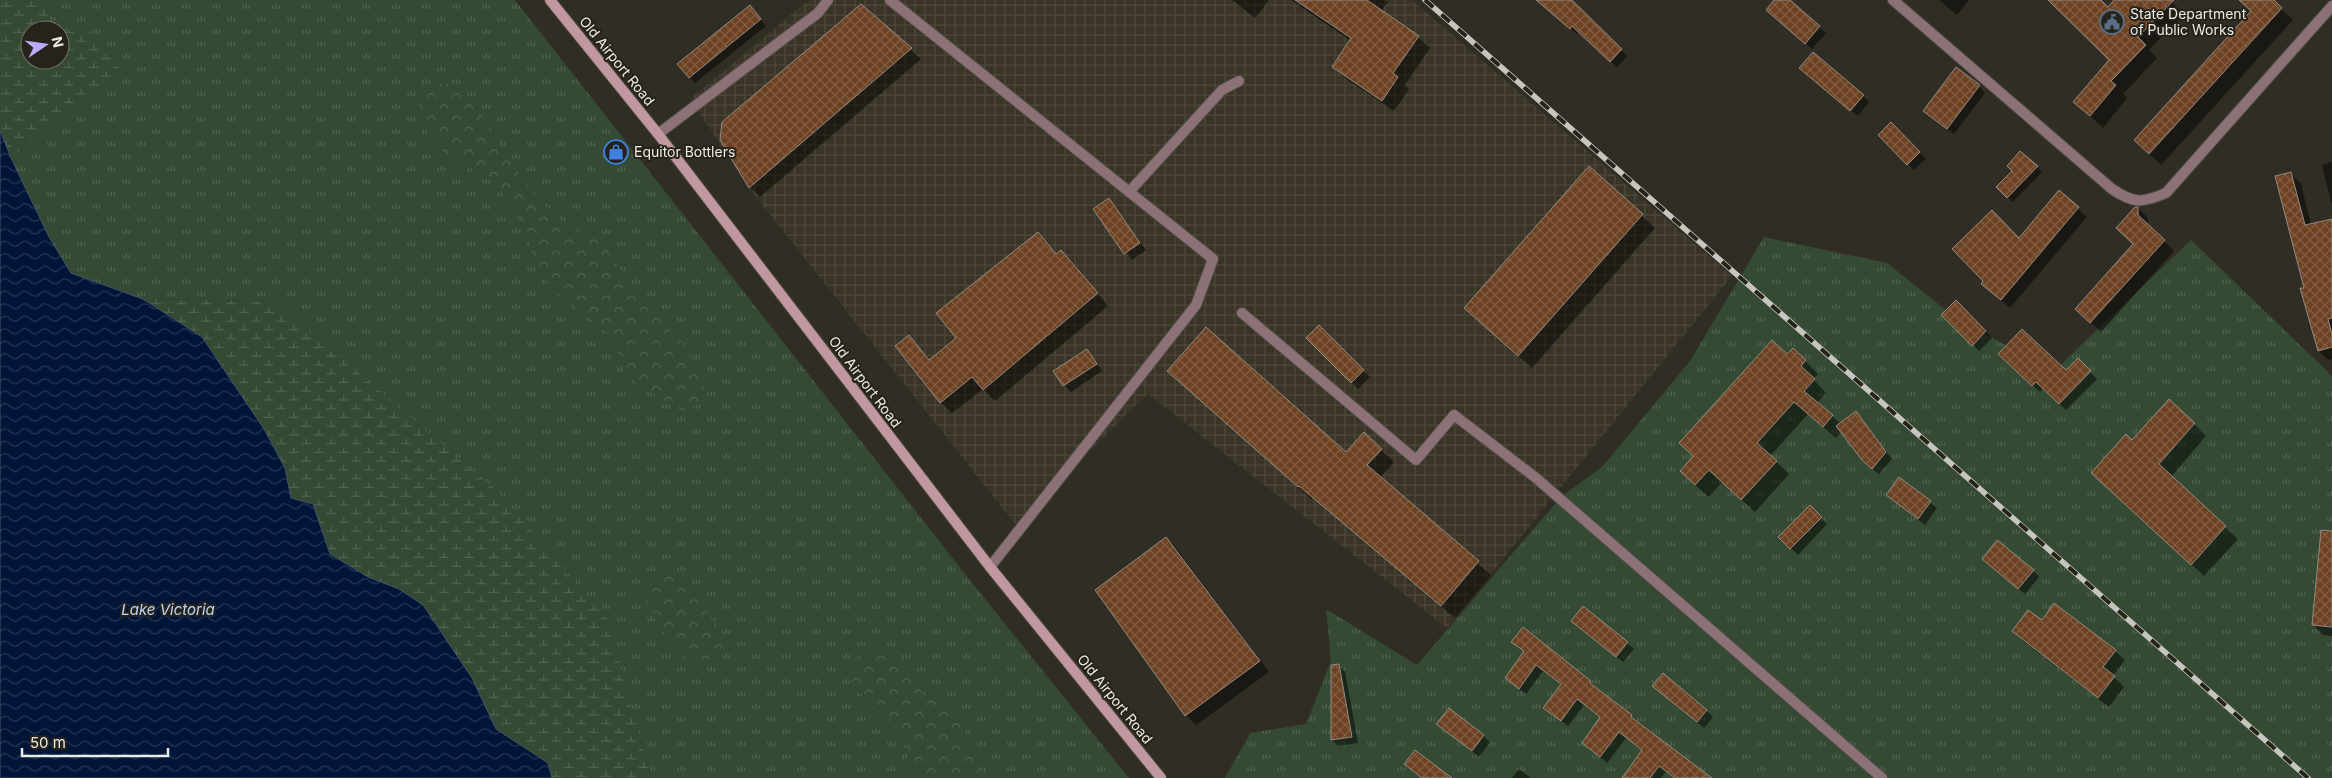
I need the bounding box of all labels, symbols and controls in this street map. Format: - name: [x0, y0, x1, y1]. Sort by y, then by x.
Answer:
- place label: State Department of Public Works: [2130, 5, 2247, 38]
- public building icon: State Department of Public Works: [2099, 9, 2125, 35]
- street label: Old Airport Road: [576, 13, 659, 109]
- north arrow: [20, 20, 70, 70]
- text: N: [49, 35, 68, 49]
- shop icon: Equitor Bottlers: [603, 139, 629, 165]
- place label: Equitor Bottlers: [634, 143, 735, 160]
- street label: Old Airport Road: [826, 333, 905, 431]
- water label: Lake Victoria: [121, 600, 215, 619]
- street label: Old Airport Road: [1074, 651, 1157, 747]
- scale bar: [22, 726, 169, 758]
- text: 50 m: [30, 733, 66, 752]

